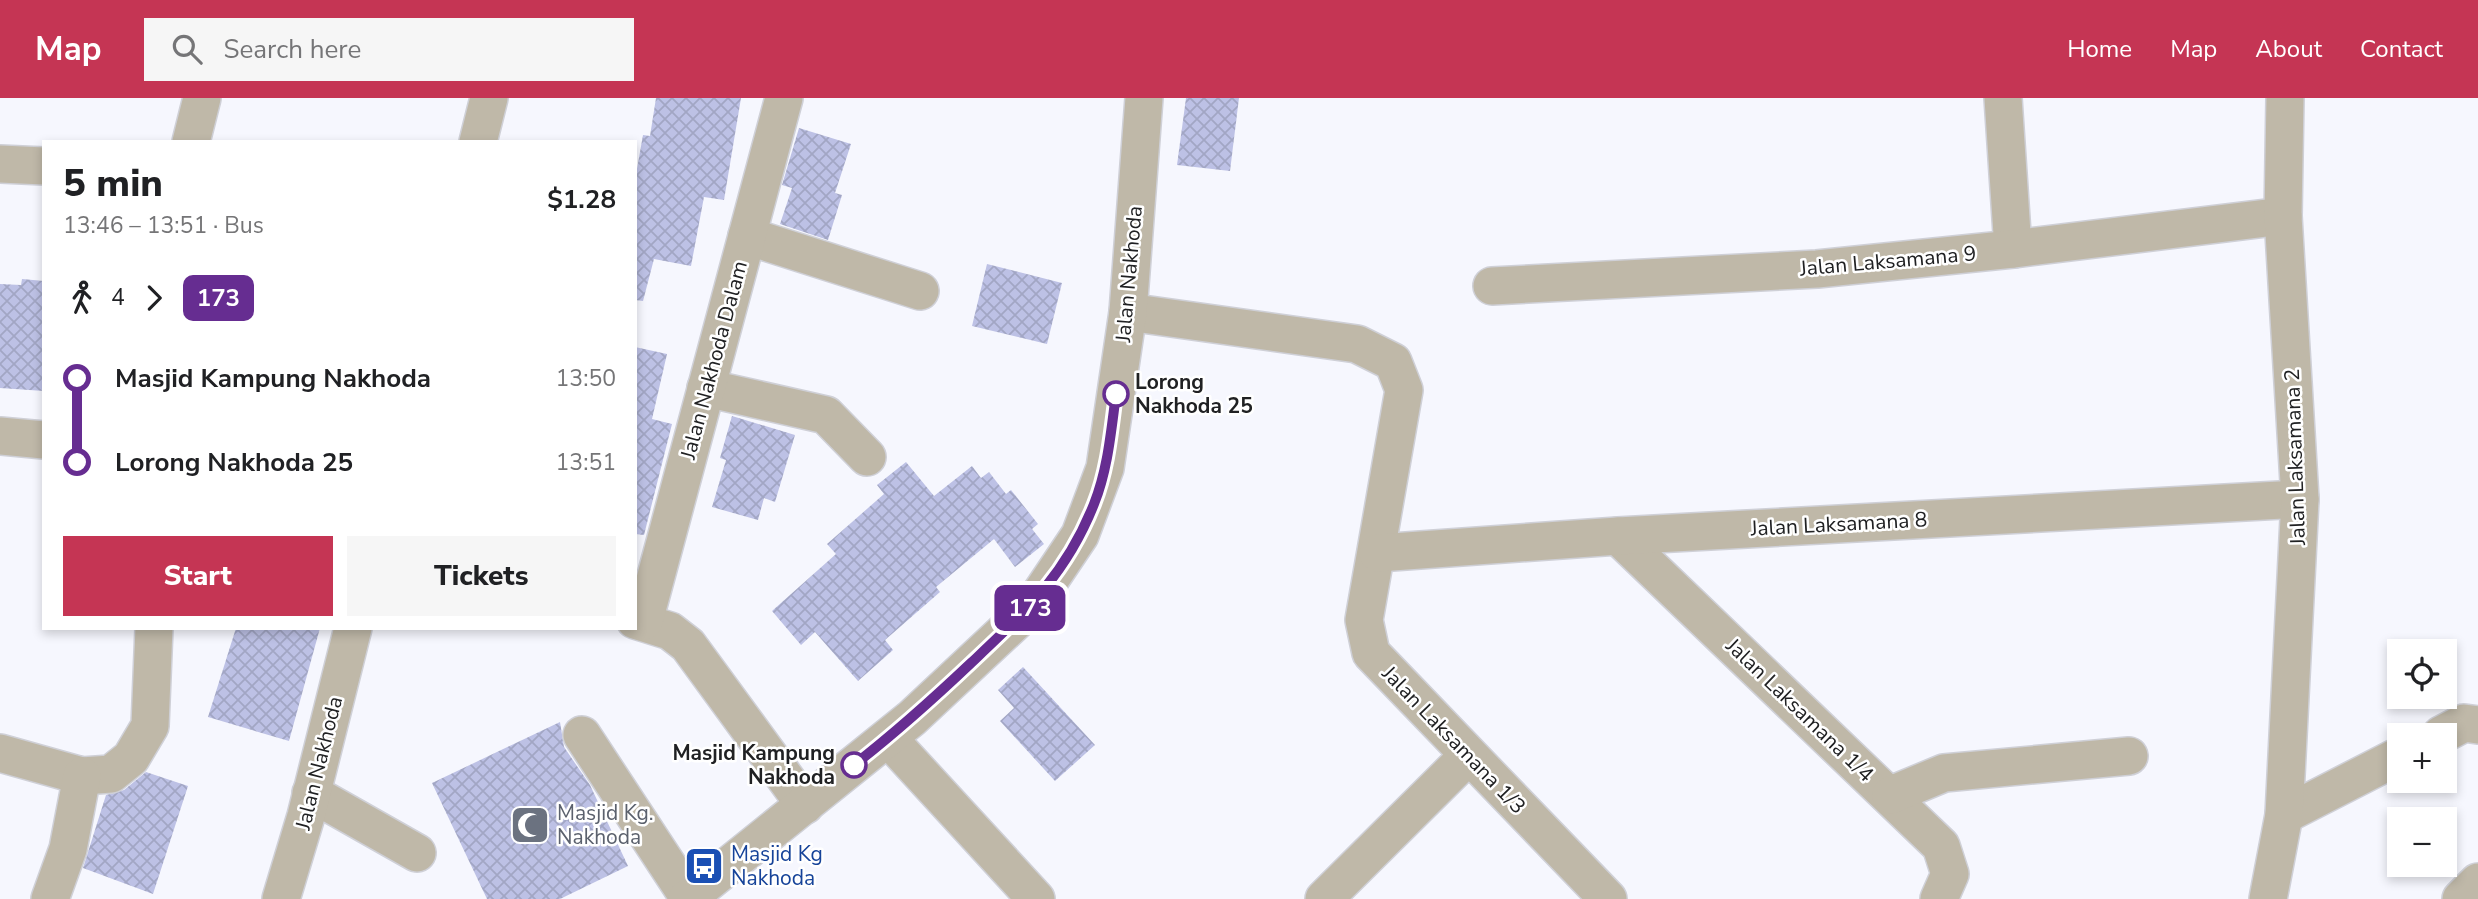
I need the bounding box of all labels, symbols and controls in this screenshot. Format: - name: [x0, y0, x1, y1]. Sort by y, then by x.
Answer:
- search box: [144, 18, 634, 81]
- text: Map: [35, 27, 102, 72]
- icon: search: [168, 30, 206, 68]
- text: Search here: [224, 32, 361, 67]
- text: Home: [2067, 33, 2132, 65]
- text: Map: [2170, 33, 2217, 65]
- text: About: [2255, 33, 2322, 65]
- text: Contact: [2360, 33, 2443, 65]
- text: 5 min: [63, 158, 163, 209]
- text: $1.28: [547, 182, 616, 217]
- street label: Jalan Nakhoda: [1109, 205, 1149, 344]
- text: 13:46 – 13:51 · Bus: [63, 210, 264, 241]
- street label: Jalan Laksamana 9: [1798, 239, 1977, 283]
- street label: Jalan Nakhoda Dalam: [674, 258, 754, 463]
- icon: walk: [63, 279, 101, 317]
- icon: forward: [135, 279, 173, 317]
- text: 4: [111, 282, 125, 313]
- text: 173: [197, 282, 240, 314]
- text: Masjid Kampung Nakhoda: [115, 361, 431, 396]
- text: 13:50: [556, 363, 616, 394]
- place label: Lorong Nakhoda 25: [1135, 368, 1253, 420]
- street label: Jalan Laksamana 2: [2278, 368, 2312, 547]
- marker: Lorong Nakhoda 25: [1103, 381, 1129, 407]
- text: Lorong Nakhoda 25: [115, 445, 353, 480]
- text: 13:51: [556, 447, 616, 478]
- street label: Jalan Laksamana 8: [1749, 505, 1928, 543]
- button: Start: [63, 536, 333, 616]
- button: Tickets: [347, 536, 616, 616]
- line badge: 173: [990, 585, 1070, 631]
- text: 173: [1008, 592, 1052, 624]
- street label: Jalan Laksamana 1/4: [1719, 631, 1880, 788]
- map controls: [2387, 639, 2457, 877]
- button: locate: [2387, 639, 2457, 709]
- street label: Jalan Laksamana 1/3: [1375, 659, 1532, 820]
- street label: Jalan Nakhoda: [289, 693, 349, 834]
- button: +: [2387, 723, 2457, 793]
- place label: Masjid Kampung Nakhoda: [672, 739, 835, 791]
- marker: Masjid Kampung Nakhoda: [841, 752, 867, 778]
- place label: Masjid Kg. Nakhoda: [557, 799, 654, 851]
- mosque icon: Masjid Kg. Nakhoda: [509, 804, 551, 846]
- button: −: [2387, 807, 2457, 877]
- place label: Masjid Kg Nakhoda: [731, 840, 823, 892]
- bus stop icon: Masjid Kg Nakhoda: [683, 845, 725, 887]

